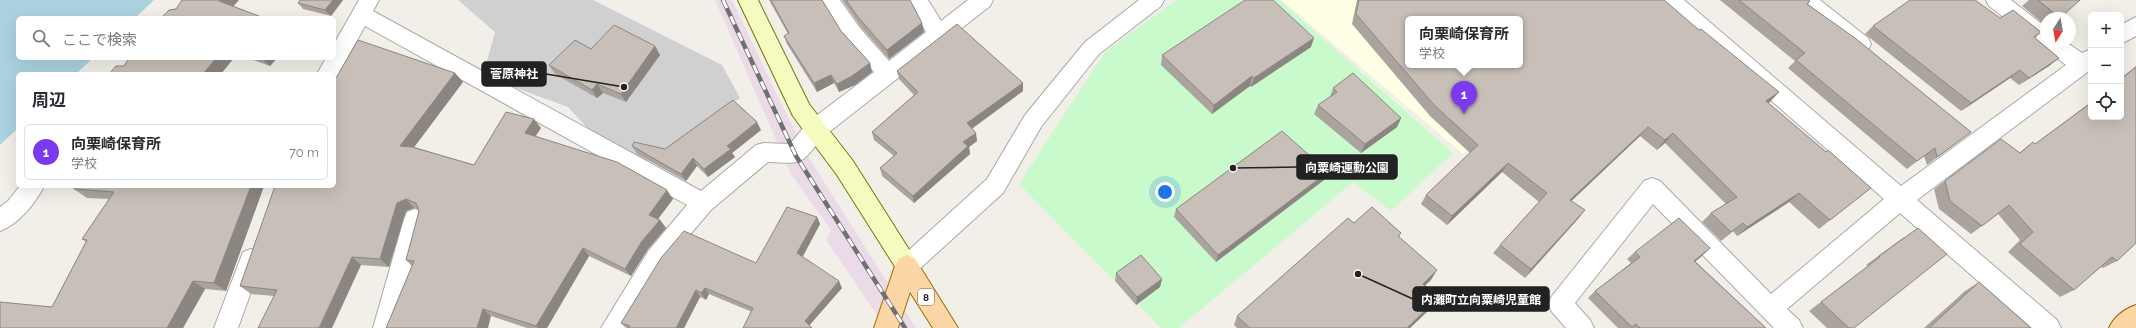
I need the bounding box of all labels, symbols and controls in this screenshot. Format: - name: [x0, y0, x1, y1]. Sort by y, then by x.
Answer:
- north arrow: [2040, 12, 2076, 48]
- map controls: [2088, 12, 2124, 120]
- button: +: [2088, 12, 2124, 48]
- search box: [16, 16, 336, 60]
- popup: [1405, 16, 1523, 68]
- text: 向栗崎保育所: [1419, 25, 1509, 43]
- icon: search: [30, 27, 52, 49]
- text: ここで検索: [62, 31, 137, 49]
- text: 学校: [1419, 46, 1445, 61]
- button: −: [2088, 48, 2124, 84]
- callout: 菅原神社: [482, 62, 546, 86]
- text: 菅原神社: [490, 67, 538, 81]
- pin: 1: [1451, 81, 1477, 114]
- button: locate: [2088, 84, 2124, 120]
- text: 周辺: [32, 90, 66, 110]
- text: 向栗崎保育所: [71, 135, 161, 153]
- text: 1: [43, 145, 49, 160]
- text: 70 m: [289, 145, 319, 160]
- callout: 向粟崎運動公園: [1297, 155, 1397, 179]
- text: 学校: [71, 156, 97, 171]
- text: 向粟崎運動公園: [1305, 161, 1389, 175]
- your location: [1155, 182, 1175, 202]
- callout: 内灘町立向粟崎児童館: [1413, 287, 1549, 311]
- road number: 8: [918, 289, 934, 305]
- text: 内灘町立向粟崎児童館: [1421, 293, 1541, 307]

